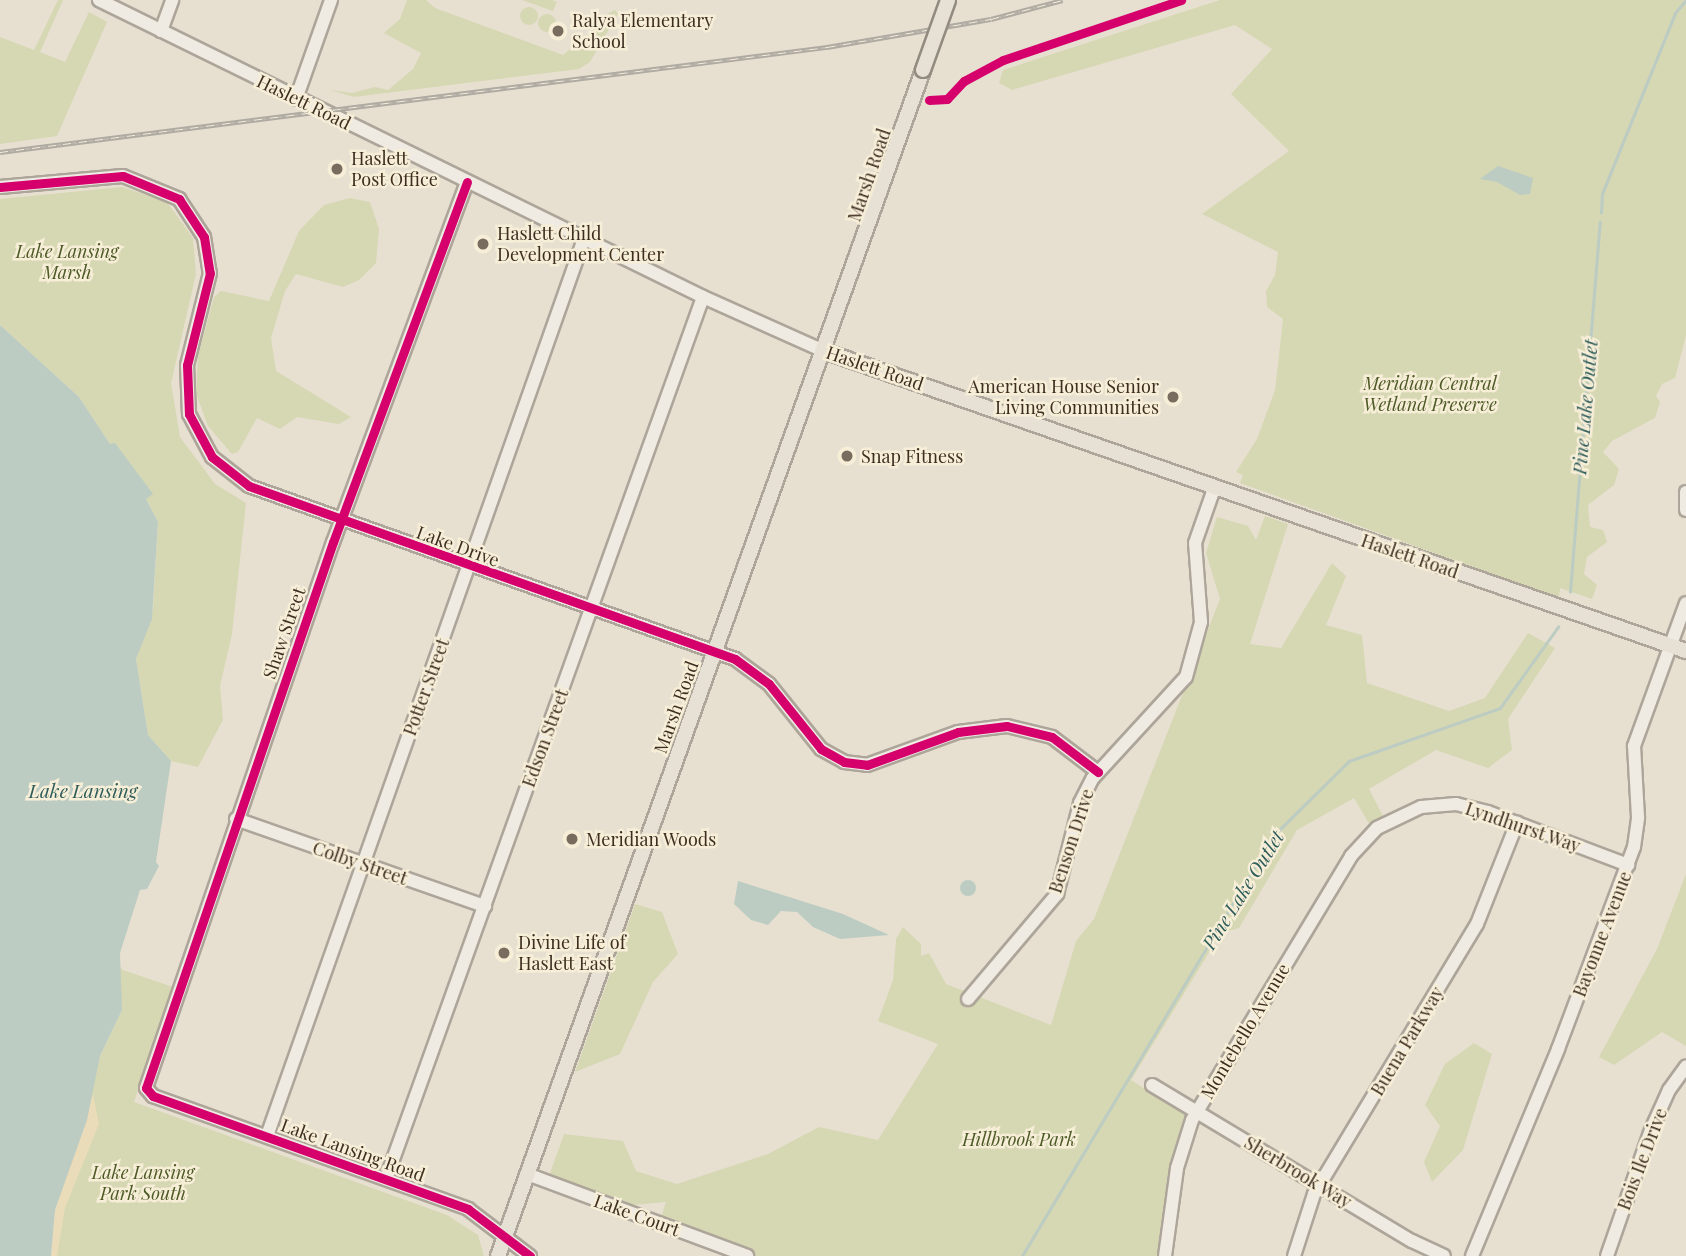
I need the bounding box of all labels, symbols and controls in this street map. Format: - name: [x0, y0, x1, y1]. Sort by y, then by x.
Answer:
- place label: Ralya Elementary School: [572, 10, 713, 52]
- marker: Ralya Elementary School: [550, 23, 566, 39]
- street label: Haslett Road: [253, 70, 355, 134]
- street label: Marsh Road: [843, 126, 895, 224]
- place label: Haslett Post Office: [351, 148, 438, 190]
- marker: Haslett Post Office: [329, 161, 345, 177]
- place label: Haslett Child Development Center: [497, 223, 665, 266]
- marker: Haslett Child Development Center: [475, 236, 491, 252]
- park label: Lake Lansing Marsh: [16, 241, 118, 284]
- water label: Pine Lake Outlet: [1568, 339, 1602, 475]
- street label: Haslett Road: [823, 341, 927, 395]
- park label: Meridian Central Wetland Preserve: [1363, 373, 1497, 416]
- place label: American House Senior Living Communities: [968, 376, 1159, 418]
- marker: American House Senior Living Communities: [1165, 389, 1181, 405]
- place label: Snap Fitness: [861, 445, 963, 467]
- marker: Snap Fitness: [839, 448, 855, 464]
- street label: Lake Drive: [414, 521, 502, 571]
- street label: Haslett Road: [1358, 529, 1462, 583]
- street label: Shaw Street: [258, 584, 310, 682]
- street label: Potter Street: [398, 635, 454, 739]
- street label: Marsh Road: [649, 658, 703, 756]
- street label: Edson Street: [517, 686, 573, 790]
- water label: Lake Lansing: [29, 780, 137, 802]
- street label: Benson Drive: [1044, 786, 1098, 896]
- street label: Lyndhurst Way: [1462, 797, 1584, 857]
- water label: Pine Lake Outlet: [1197, 826, 1289, 954]
- place label: Meridian Woods: [586, 828, 717, 850]
- marker: Meridian Woods: [564, 831, 580, 847]
- street label: Colby Street: [310, 837, 410, 889]
- street label: Bayonne Avenue: [1568, 868, 1636, 1000]
- place label: Divine Life of Haslett East: [518, 932, 626, 974]
- marker: Divine Life of Haslett East: [496, 945, 512, 961]
- street label: Montebello Avenue: [1196, 959, 1294, 1103]
- street label: Buena Parkway: [1366, 982, 1448, 1100]
- street label: Bois Ile Drive: [1613, 1105, 1671, 1213]
- street label: Lake Lansing Road: [278, 1114, 428, 1186]
- park label: Hillbrook Park: [962, 1128, 1076, 1150]
- street label: Sherbrook Way: [1240, 1131, 1356, 1213]
- park label: Lake Lansing Park South: [92, 1162, 194, 1204]
- street label: Lake Court: [591, 1190, 683, 1240]

